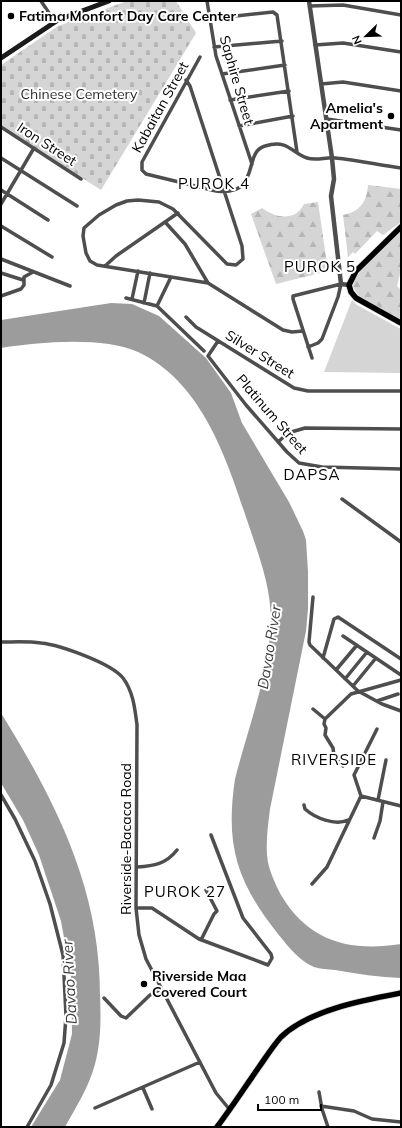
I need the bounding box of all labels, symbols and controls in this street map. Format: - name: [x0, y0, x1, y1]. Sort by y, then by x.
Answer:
- place label: Fatima Monfort Day Care Center: [19, 7, 236, 25]
- marker: Fatima Monfort Day Care Center: [6, 11, 16, 21]
- north arrow: [346, 16, 386, 56]
- street label: Saphire Street: [216, 33, 258, 127]
- text: N: [349, 33, 365, 46]
- street label: Kabaitan Street: [128, 58, 192, 156]
- park label: Chinese Cemetery: [20, 85, 138, 103]
- place label: Amelia's Apartment: [310, 99, 384, 133]
- marker: Amelia's Apartment: [386, 111, 396, 121]
- street label: Iron Street: [14, 118, 80, 170]
- district label: PUROK 4: [178, 174, 250, 193]
- district label: PUROK 5: [284, 257, 356, 276]
- street label: Silver Street: [222, 326, 298, 382]
- street label: Platinum Street: [232, 370, 312, 458]
- district label: DAPSA: [283, 465, 341, 484]
- water label: Davao River: [253, 603, 285, 690]
- district label: RIVERSIDE: [291, 750, 377, 769]
- street label: Riverside-Bacaca Road: [117, 763, 135, 915]
- district label: PUROK 27: [144, 882, 226, 901]
- water label: Davao River: [57, 939, 81, 1025]
- place label: Riverside Maa Covered Court: [152, 967, 248, 1001]
- marker: Riverside Maa Covered Court: [139, 979, 149, 989]
- scale bar: [258, 1086, 321, 1112]
- text: 100 m: [264, 1092, 299, 1107]

